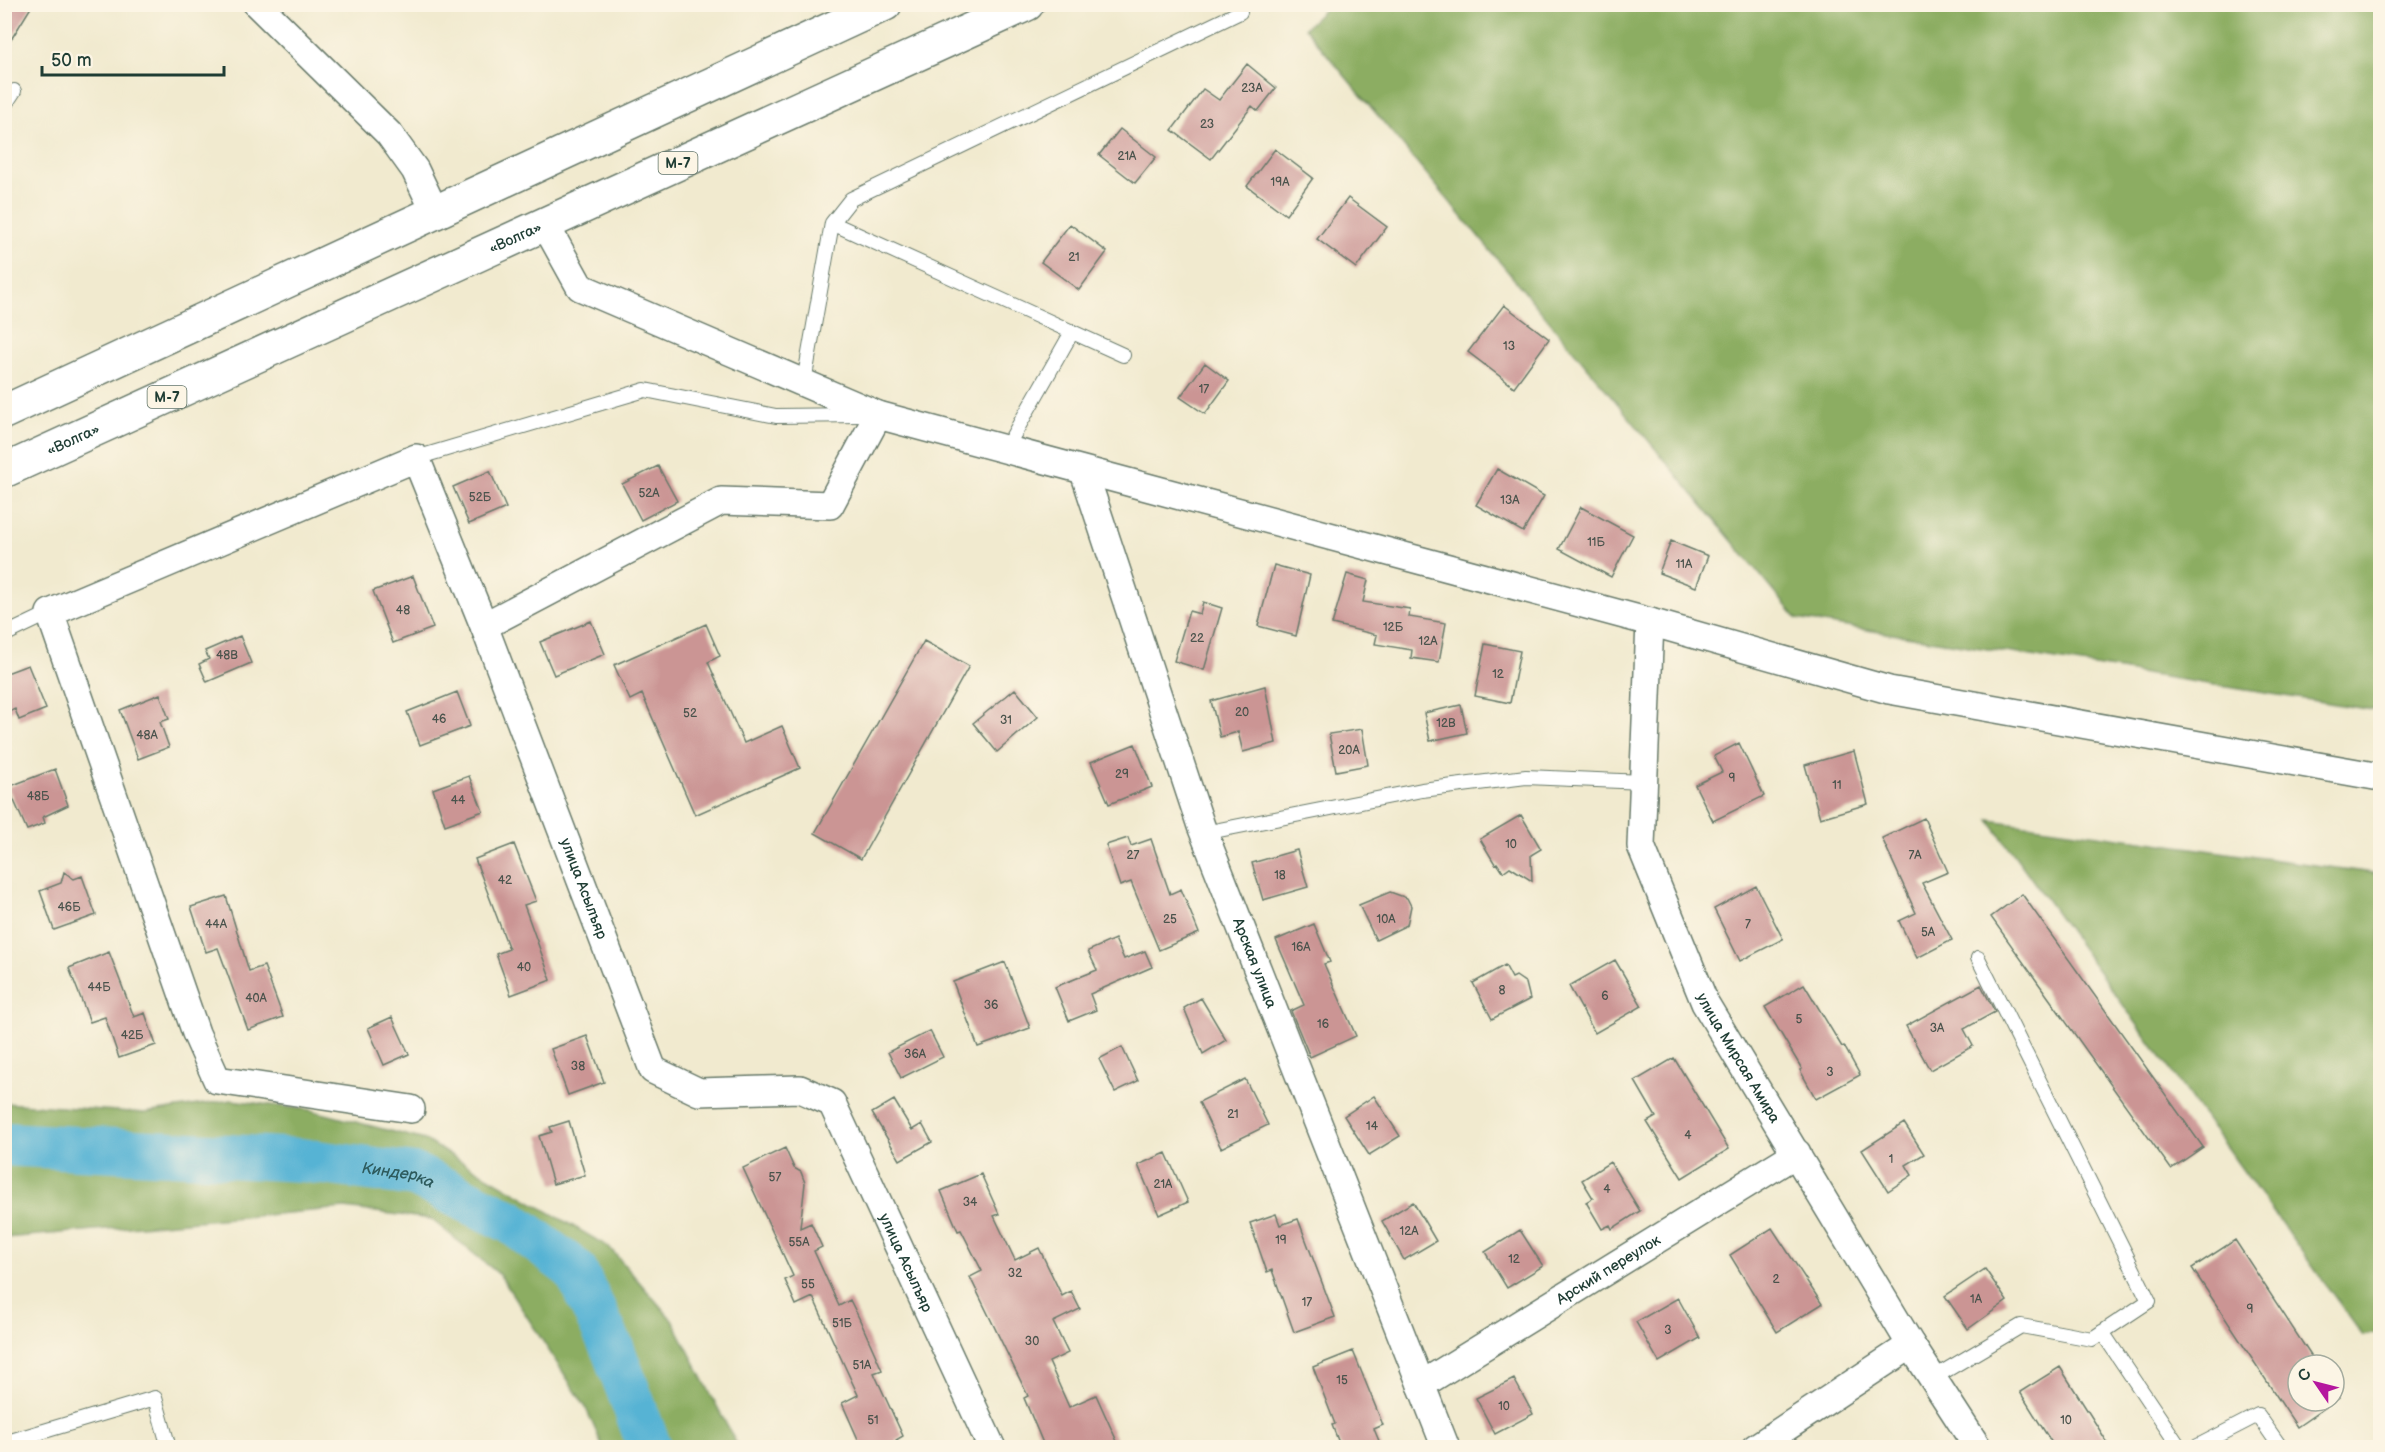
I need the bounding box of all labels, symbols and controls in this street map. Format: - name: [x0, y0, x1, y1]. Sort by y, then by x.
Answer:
- scale bar: [42, 39, 224, 77]
- text: 50 m: [51, 50, 92, 71]
- house number: 23А: [1241, 81, 1263, 96]
- house number: 23: [1200, 117, 1214, 132]
- house number: 21А: [1118, 149, 1137, 164]
- road number: М-7: [658, 152, 698, 174]
- house number: 19А: [1271, 175, 1290, 190]
- street label: «Волга»: [486, 217, 545, 258]
- house number: 21: [1068, 250, 1080, 265]
- house number: 13: [1503, 339, 1515, 354]
- house number: 17: [1199, 382, 1209, 397]
- road number: М-7: [148, 386, 186, 408]
- street label: «Волга»: [44, 419, 103, 460]
- house number: 52А: [638, 486, 660, 501]
- house number: 52Б: [469, 490, 492, 505]
- house number: 13А: [1500, 493, 1520, 508]
- house number: 11Б: [1587, 535, 1605, 550]
- house number: 11А: [1676, 557, 1693, 572]
- house number: 48: [396, 603, 410, 618]
- house number: 12Б: [1383, 620, 1404, 635]
- house number: 22: [1190, 631, 1204, 646]
- house number: 12А: [1419, 634, 1438, 649]
- house number: 48В: [216, 648, 238, 663]
- house number: 12: [1492, 667, 1504, 682]
- house number: 20: [1235, 705, 1249, 720]
- house number: 52: [683, 706, 697, 721]
- house number: 46: [432, 712, 446, 727]
- house number: 31: [1000, 713, 1012, 728]
- house number: 12В: [1436, 716, 1456, 731]
- house number: 48А: [136, 728, 159, 743]
- house number: 20А: [1338, 743, 1360, 758]
- house number: 29: [1115, 767, 1129, 782]
- house number: 9: [1729, 771, 1736, 786]
- house number: 11: [1832, 778, 1842, 793]
- house number: 48Б: [27, 789, 50, 804]
- house number: 44: [451, 793, 466, 808]
- street label: улица Асылъяр: [556, 835, 612, 942]
- house number: 10: [1505, 837, 1517, 852]
- house number: 27: [1127, 848, 1140, 863]
- house number: 7А: [1908, 848, 1922, 863]
- house number: 18: [1274, 868, 1286, 883]
- house number: 42: [498, 873, 512, 888]
- house number: 46Б: [58, 900, 81, 915]
- house number: 25: [1163, 912, 1177, 927]
- house number: 10А: [1377, 912, 1396, 927]
- street label: Арская улица: [1228, 914, 1281, 1011]
- house number: 44А: [205, 917, 228, 932]
- house number: 7: [1745, 917, 1751, 932]
- house number: 5А: [1921, 925, 1936, 940]
- house number: 16А: [1291, 940, 1311, 955]
- house number: 40: [517, 960, 531, 975]
- house number: 44Б: [88, 980, 111, 995]
- house number: 8: [1499, 983, 1506, 998]
- house number: 6: [1601, 989, 1609, 1004]
- street label: улица Мирсая Амира: [1692, 990, 1785, 1127]
- house number: 40А: [245, 991, 268, 1006]
- house number: 36: [984, 998, 998, 1013]
- house number: 5: [1796, 1012, 1803, 1027]
- house number: 16: [1317, 1017, 1329, 1032]
- house number: 3А: [1930, 1021, 1945, 1036]
- house number: 42Б: [121, 1028, 144, 1043]
- house number: 36А: [904, 1047, 927, 1062]
- house number: 38: [571, 1059, 585, 1074]
- house number: 3: [1826, 1065, 1834, 1080]
- house number: 21: [1227, 1107, 1239, 1122]
- house number: 14: [1366, 1119, 1379, 1134]
- house number: 4: [1684, 1128, 1692, 1143]
- house number: 1: [1889, 1152, 1893, 1167]
- water label: Киндерка: [361, 1159, 438, 1193]
- house number: 57: [769, 1170, 781, 1185]
- house number: 21А: [1154, 1177, 1173, 1192]
- house number: 4: [1603, 1182, 1611, 1197]
- house number: 34: [963, 1195, 978, 1210]
- street label: улица Асылъяр: [875, 1210, 937, 1315]
- house number: 12А: [1400, 1224, 1419, 1239]
- street label: Арский переулок: [1552, 1230, 1664, 1309]
- house number: 19: [1275, 1233, 1287, 1248]
- house number: 55А: [788, 1235, 810, 1250]
- house number: 12: [1508, 1252, 1520, 1267]
- house number: 32: [1008, 1266, 1022, 1281]
- house number: 2: [1772, 1272, 1780, 1287]
- house number: 55: [801, 1277, 815, 1292]
- house number: 1А: [1970, 1292, 1983, 1307]
- house number: 17: [1302, 1295, 1312, 1310]
- house number: 9: [2247, 1302, 2254, 1317]
- house number: 51Б: [832, 1316, 853, 1331]
- house number: 3: [1664, 1323, 1672, 1338]
- house number: 30: [1025, 1334, 1039, 1349]
- north arrow: [2286, 1353, 2346, 1413]
- house number: 51А: [853, 1358, 872, 1373]
- text: С: [2294, 1365, 2316, 1385]
- house number: 15: [1336, 1373, 1348, 1388]
- house number: 10: [1498, 1399, 1510, 1414]
- house number: 51: [867, 1413, 879, 1428]
- house number: 10: [2060, 1413, 2072, 1428]

